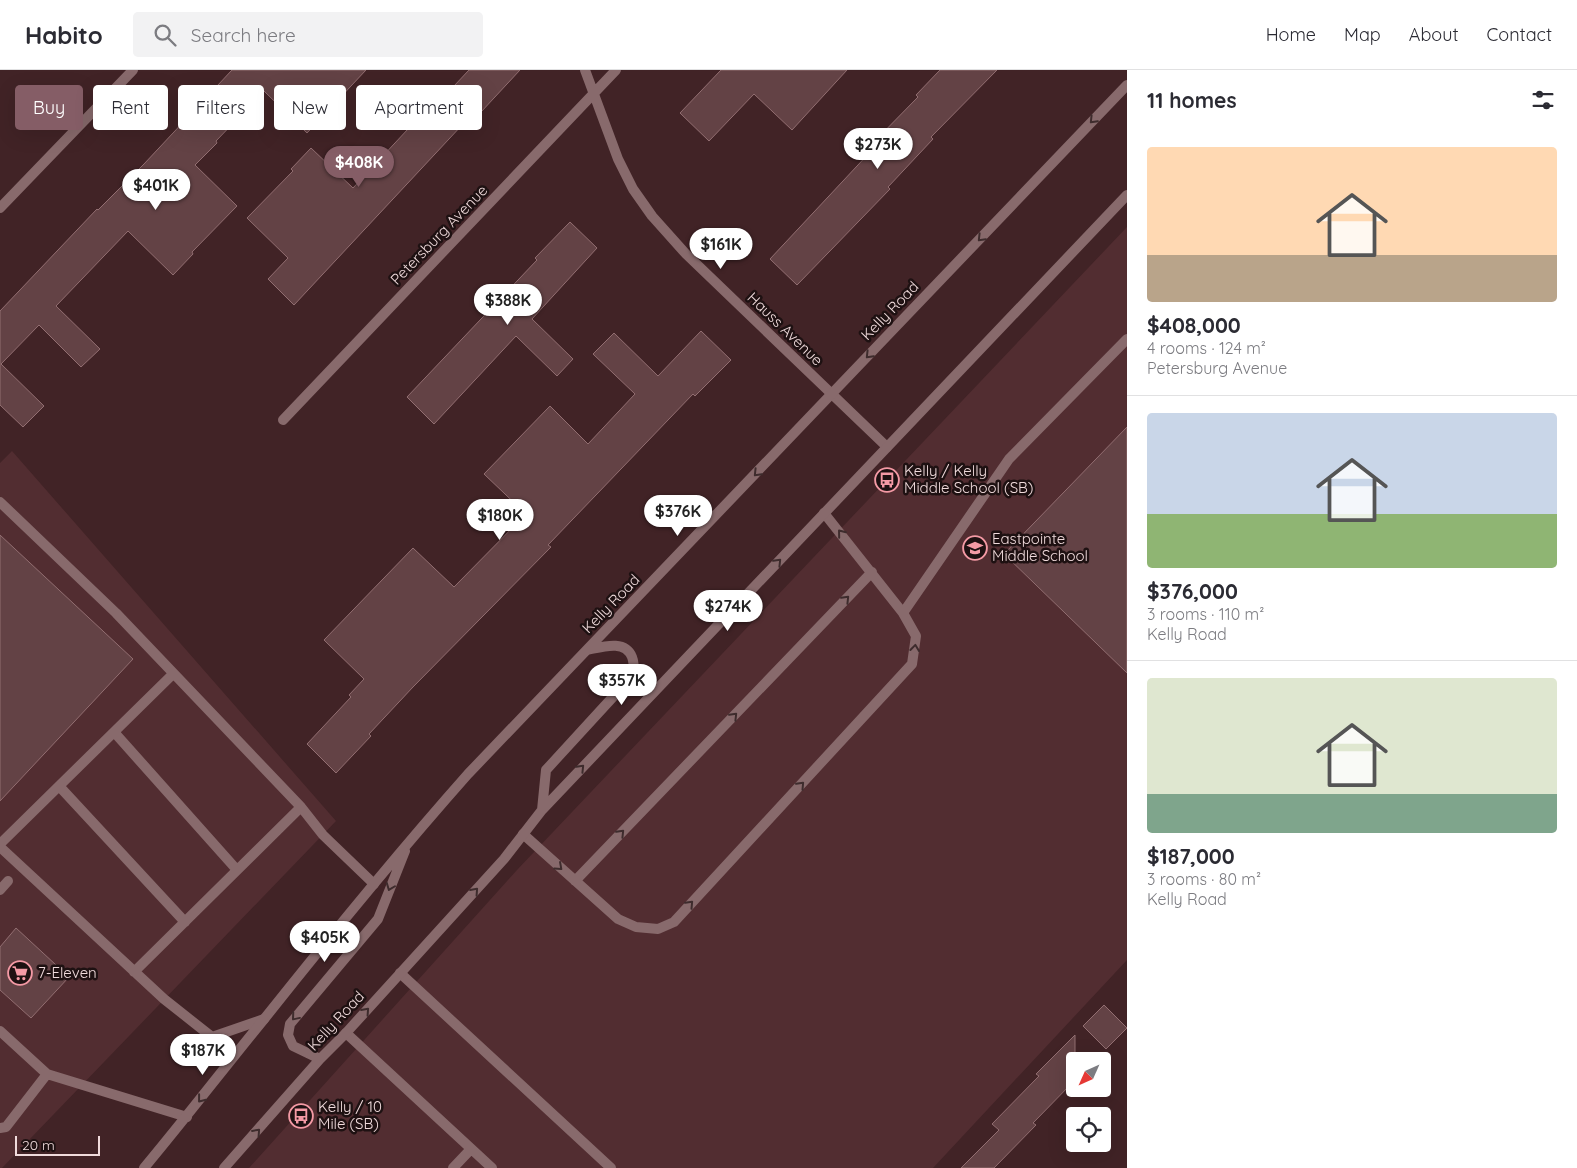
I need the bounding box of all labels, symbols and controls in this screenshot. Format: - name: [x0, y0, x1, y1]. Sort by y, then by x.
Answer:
- search box: [133, 12, 483, 57]
- text: Habito: [25, 20, 103, 50]
- icon: search: [151, 21, 179, 49]
- text: Search here: [191, 23, 296, 47]
- text: Home: [1266, 23, 1316, 46]
- text: Map: [1344, 23, 1381, 46]
- text: About: [1409, 23, 1459, 46]
- text: Contact: [1487, 23, 1552, 46]
- chip: Buy: [15, 85, 83, 130]
- chip: Rent: [93, 85, 168, 130]
- chip: Filters: [178, 85, 264, 130]
- chip: New: [274, 85, 346, 130]
- chip: Apartment: [356, 85, 482, 130]
- icon: filters: [1529, 86, 1557, 114]
- text: 11 homes: [1147, 87, 1237, 113]
- one-way arrow: [1090, 115, 1099, 124]
- pin: $273K: [843, 128, 913, 170]
- text: $273K: [855, 134, 901, 154]
- pin: $408K: [324, 146, 394, 188]
- text: $408K: [335, 152, 383, 172]
- pin: $401K: [121, 168, 191, 211]
- text: $401K: [133, 175, 179, 195]
- icon: home: [1307, 180, 1397, 270]
- street label: Petersburg Avenue: [386, 181, 491, 289]
- pin: $161K: [686, 228, 756, 270]
- one-way arrow: [978, 232, 987, 241]
- text: $161K: [700, 234, 742, 254]
- street label: Kelly Road: [857, 277, 922, 344]
- pin: $388K: [473, 284, 543, 326]
- street label: Hauss Avenue: [744, 288, 827, 369]
- text: $388K: [485, 290, 531, 310]
- text: $408,000: [1147, 312, 1241, 338]
- text: 4 rooms · 124 m²: [1147, 338, 1266, 358]
- one-way arrow: [866, 350, 875, 359]
- text: Petersburg Avenue: [1147, 358, 1287, 378]
- icon: home: [1307, 445, 1397, 535]
- place label: Kelly / Kelly Middle School (SB): [904, 461, 1033, 497]
- one-way arrow: [754, 467, 763, 476]
- bus stop icon: Kelly / Kelly Middle School (SB): [874, 467, 900, 493]
- pin: $376K: [643, 494, 713, 537]
- pin: $180K: [465, 498, 535, 541]
- text: $376K: [655, 501, 701, 521]
- text: $180K: [478, 505, 522, 525]
- place label: Eastpointe Middle School: [992, 529, 1088, 565]
- one-way arrow: [837, 530, 846, 539]
- school or university icon: Eastpointe Middle School: [962, 535, 988, 561]
- one-way arrow: [772, 559, 781, 568]
- street label: Kelly Road: [578, 570, 643, 637]
- text: $376,000: [1147, 578, 1238, 604]
- pin: $274K: [693, 590, 763, 632]
- text: $274K: [705, 596, 751, 616]
- one-way arrow: [840, 596, 849, 605]
- text: 3 rooms · 110 m²: [1147, 604, 1264, 624]
- text: Kelly Road: [1147, 624, 1227, 644]
- one-way arrow: [909, 644, 919, 653]
- pin: $357K: [587, 664, 657, 706]
- text: $357K: [599, 670, 645, 690]
- icon: home: [1307, 710, 1397, 800]
- one-way arrow: [728, 713, 737, 722]
- one-way arrow: [575, 765, 584, 774]
- one-way arrow: [795, 781, 804, 790]
- one-way arrow: [615, 830, 624, 839]
- text: $187,000: [1147, 843, 1235, 869]
- one-way arrow: [554, 861, 563, 870]
- text: 3 rooms · 80 m²: [1147, 869, 1261, 889]
- one-way arrow: [386, 882, 396, 891]
- one-way arrow: [469, 888, 478, 897]
- text: Kelly Road: [1147, 889, 1227, 909]
- one-way arrow: [684, 900, 693, 909]
- pin: $405K: [290, 920, 360, 963]
- text: $405K: [301, 927, 349, 947]
- supermarket icon: 7-Eleven: [7, 960, 33, 986]
- place label: 7-Eleven: [38, 963, 97, 982]
- street label: Kelly Road: [303, 987, 368, 1054]
- one-way arrow: [360, 1008, 369, 1017]
- one-way arrow: [292, 1012, 301, 1021]
- pin: $187K: [168, 1034, 238, 1076]
- text: $187K: [181, 1040, 225, 1060]
- north arrow: [1066, 1052, 1111, 1098]
- map controls: [1066, 1052, 1111, 1152]
- one-way arrow: [198, 1093, 207, 1102]
- place label: Kelly / 10 Mile (SB): [318, 1097, 382, 1133]
- bus stop icon: Kelly / 10 Mile (SB): [288, 1103, 314, 1129]
- button: locate: [1066, 1107, 1111, 1152]
- one-way arrow: [251, 1128, 260, 1137]
- scale bar: [15, 1133, 100, 1156]
- text: 20 m: [22, 1136, 55, 1154]

